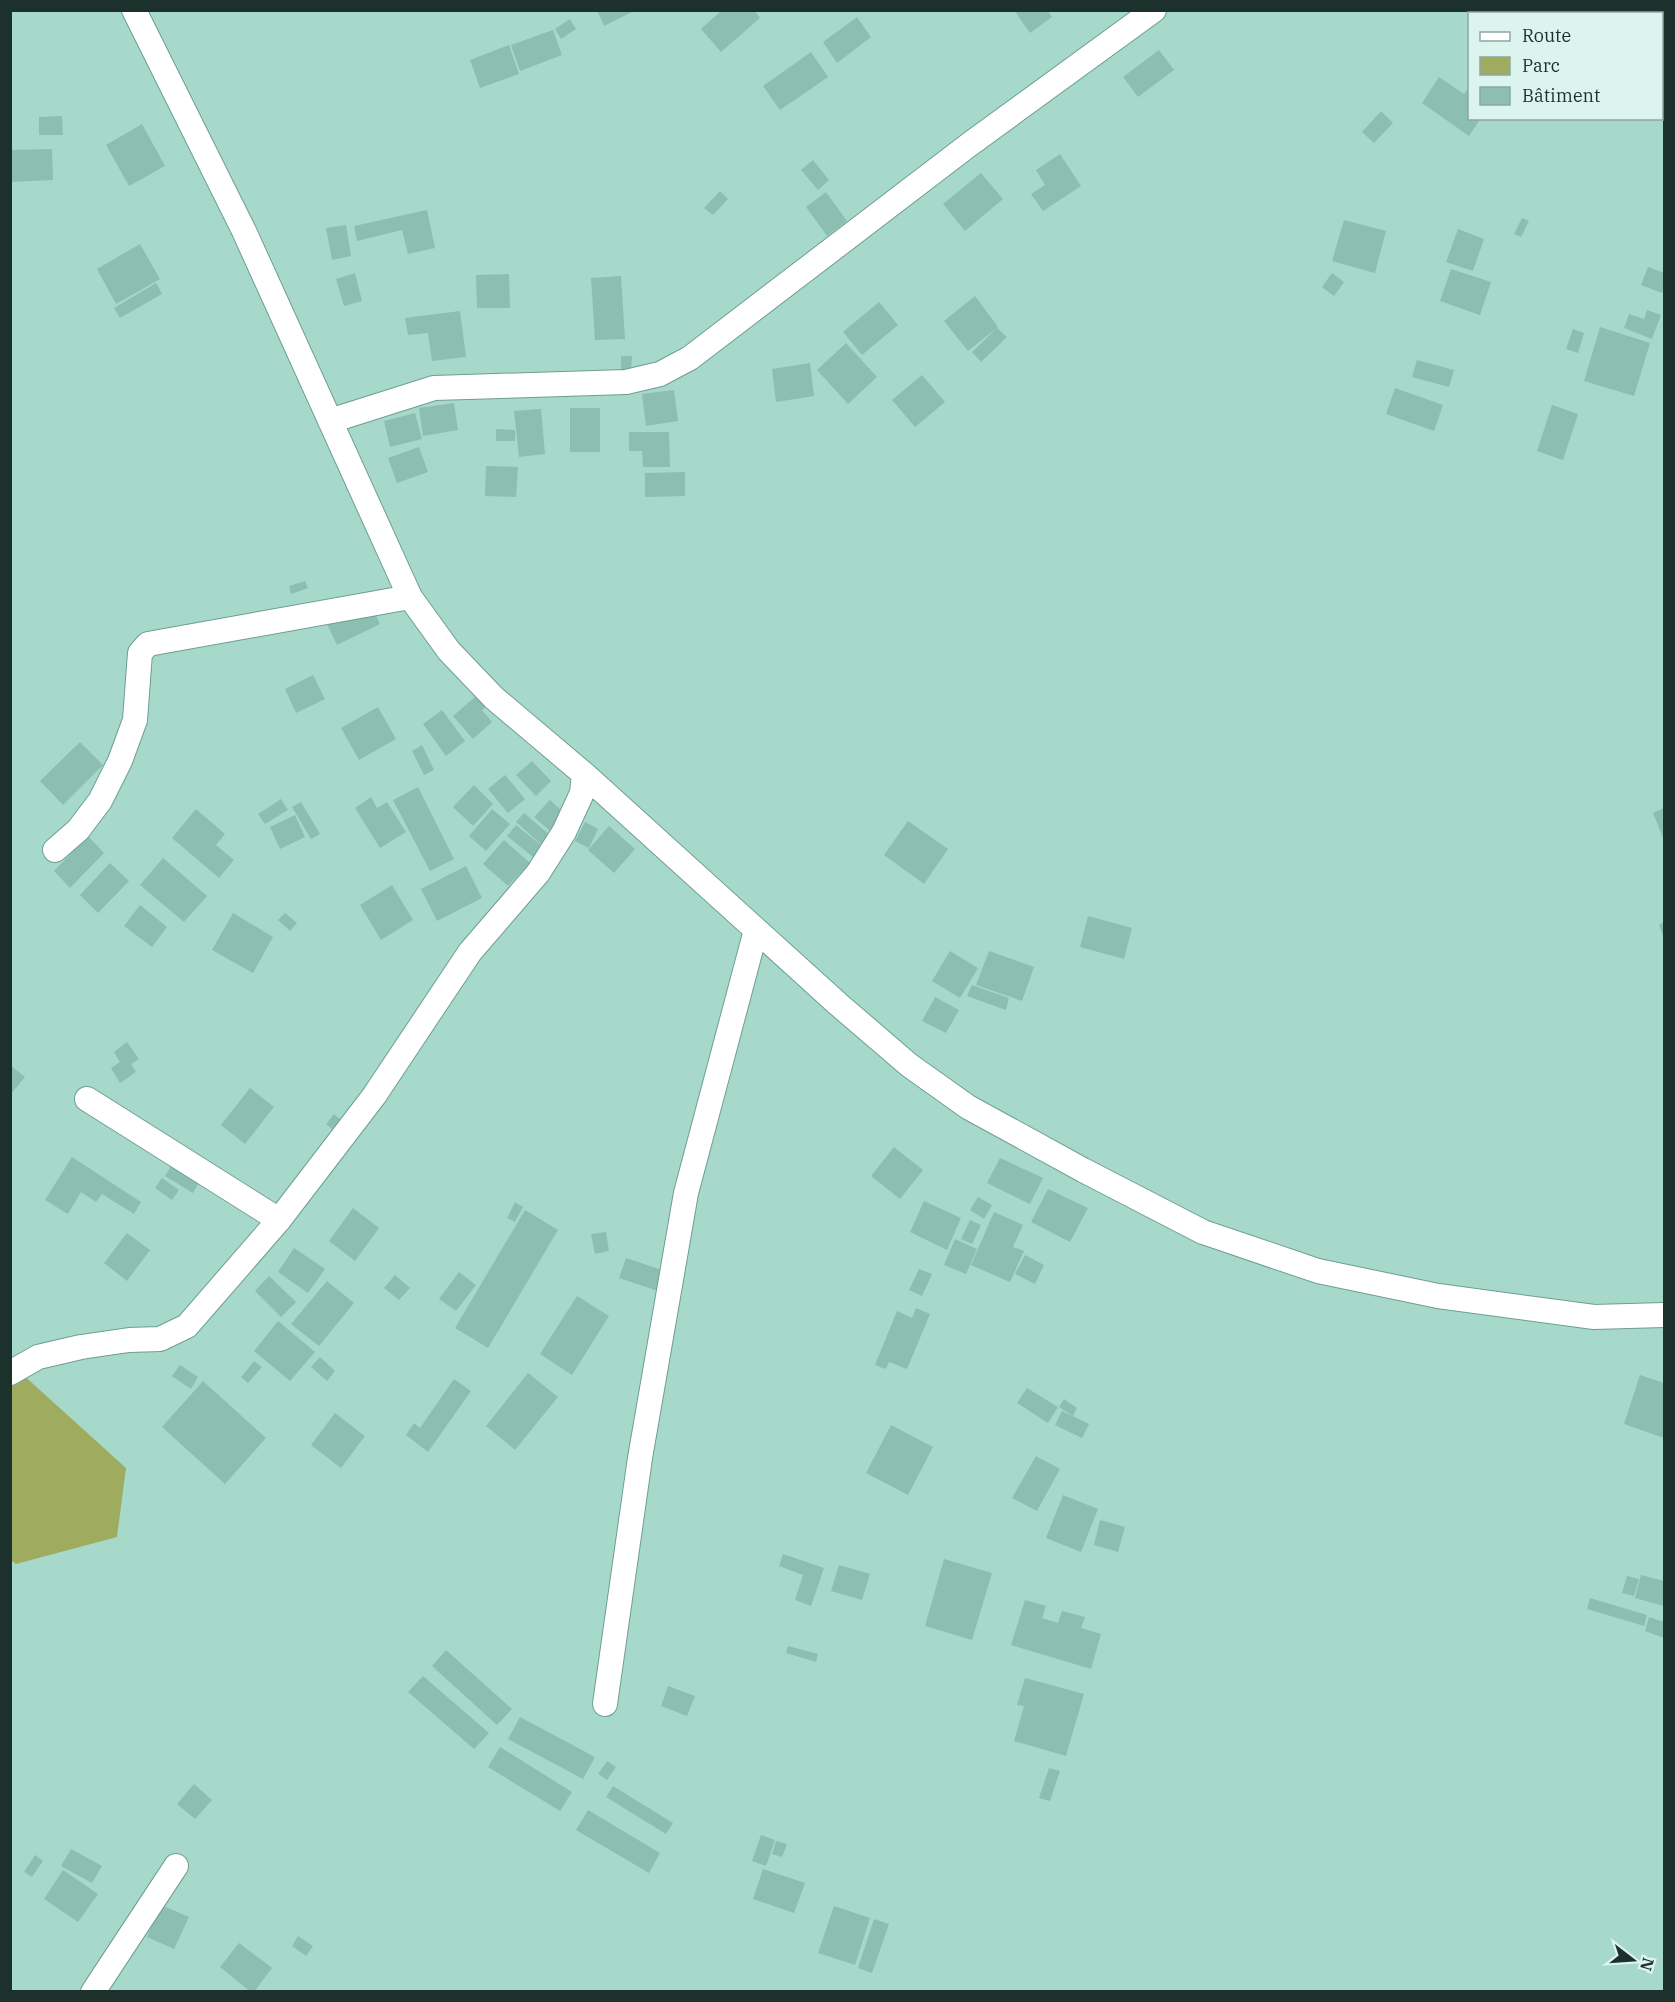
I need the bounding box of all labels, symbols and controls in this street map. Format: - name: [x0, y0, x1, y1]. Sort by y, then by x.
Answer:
- legend: [1468, 12, 1663, 120]
- text: Route: [1522, 24, 1571, 47]
- text: Parc: [1522, 54, 1560, 77]
- text: Bâtiment: [1522, 84, 1600, 107]
- north arrow: [1603, 1930, 1663, 1990]
- text: N: [1636, 1955, 1659, 1973]

